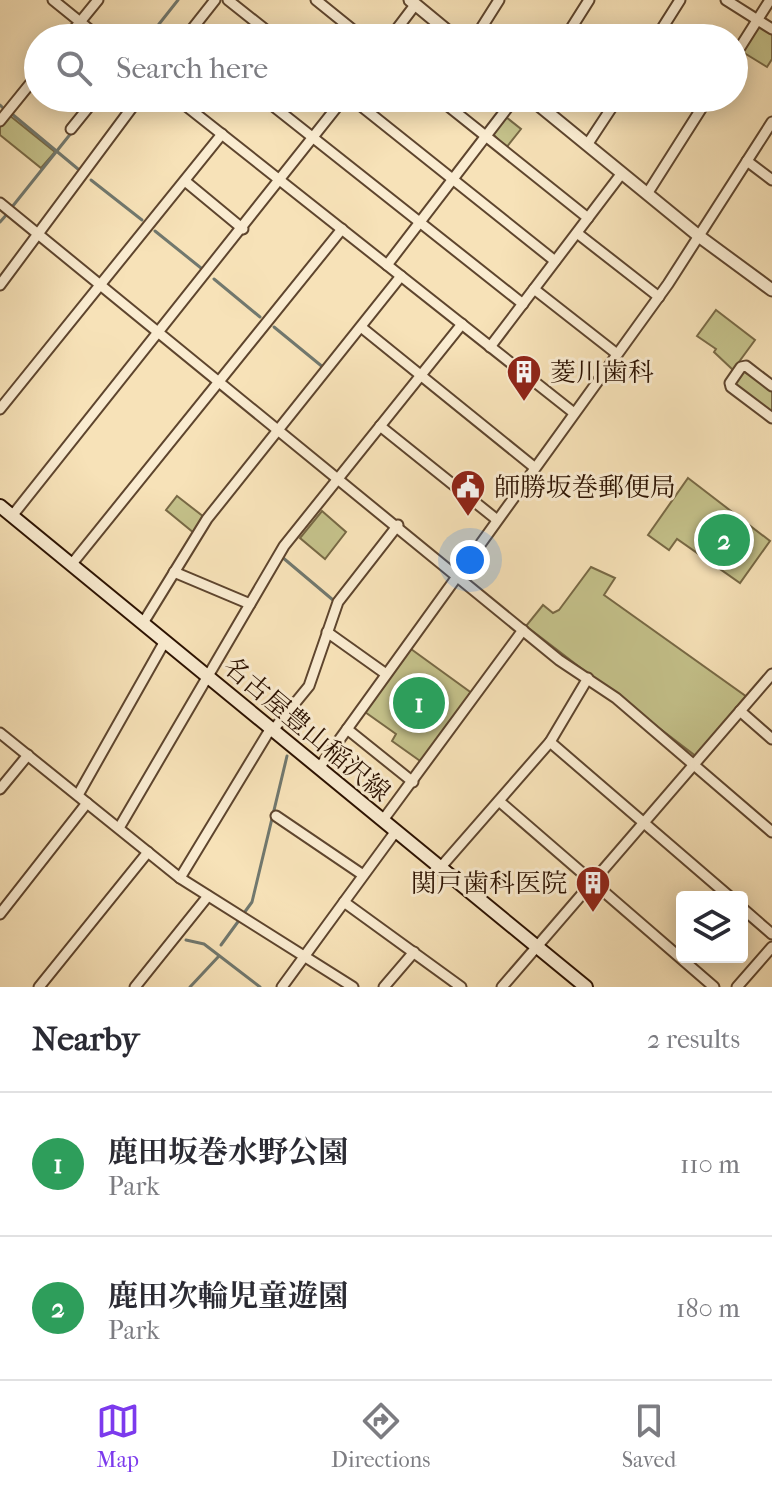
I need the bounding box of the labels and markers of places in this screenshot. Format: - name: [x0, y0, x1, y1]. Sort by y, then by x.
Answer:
- building icon: 菱川歯科: [505, 353, 543, 403]
- place label: 菱川歯科: [550, 357, 654, 388]
- public building icon: 師勝坂巻郵便局: [449, 468, 487, 518]
- place label: 師勝坂巻郵便局: [494, 472, 676, 503]
- pin: 2: [698, 510, 750, 570]
- pin: 1: [393, 673, 445, 733]
- building icon: 関戸歯科医院: [574, 864, 612, 914]
- place label: 関戸歯科医院: [411, 868, 567, 899]

